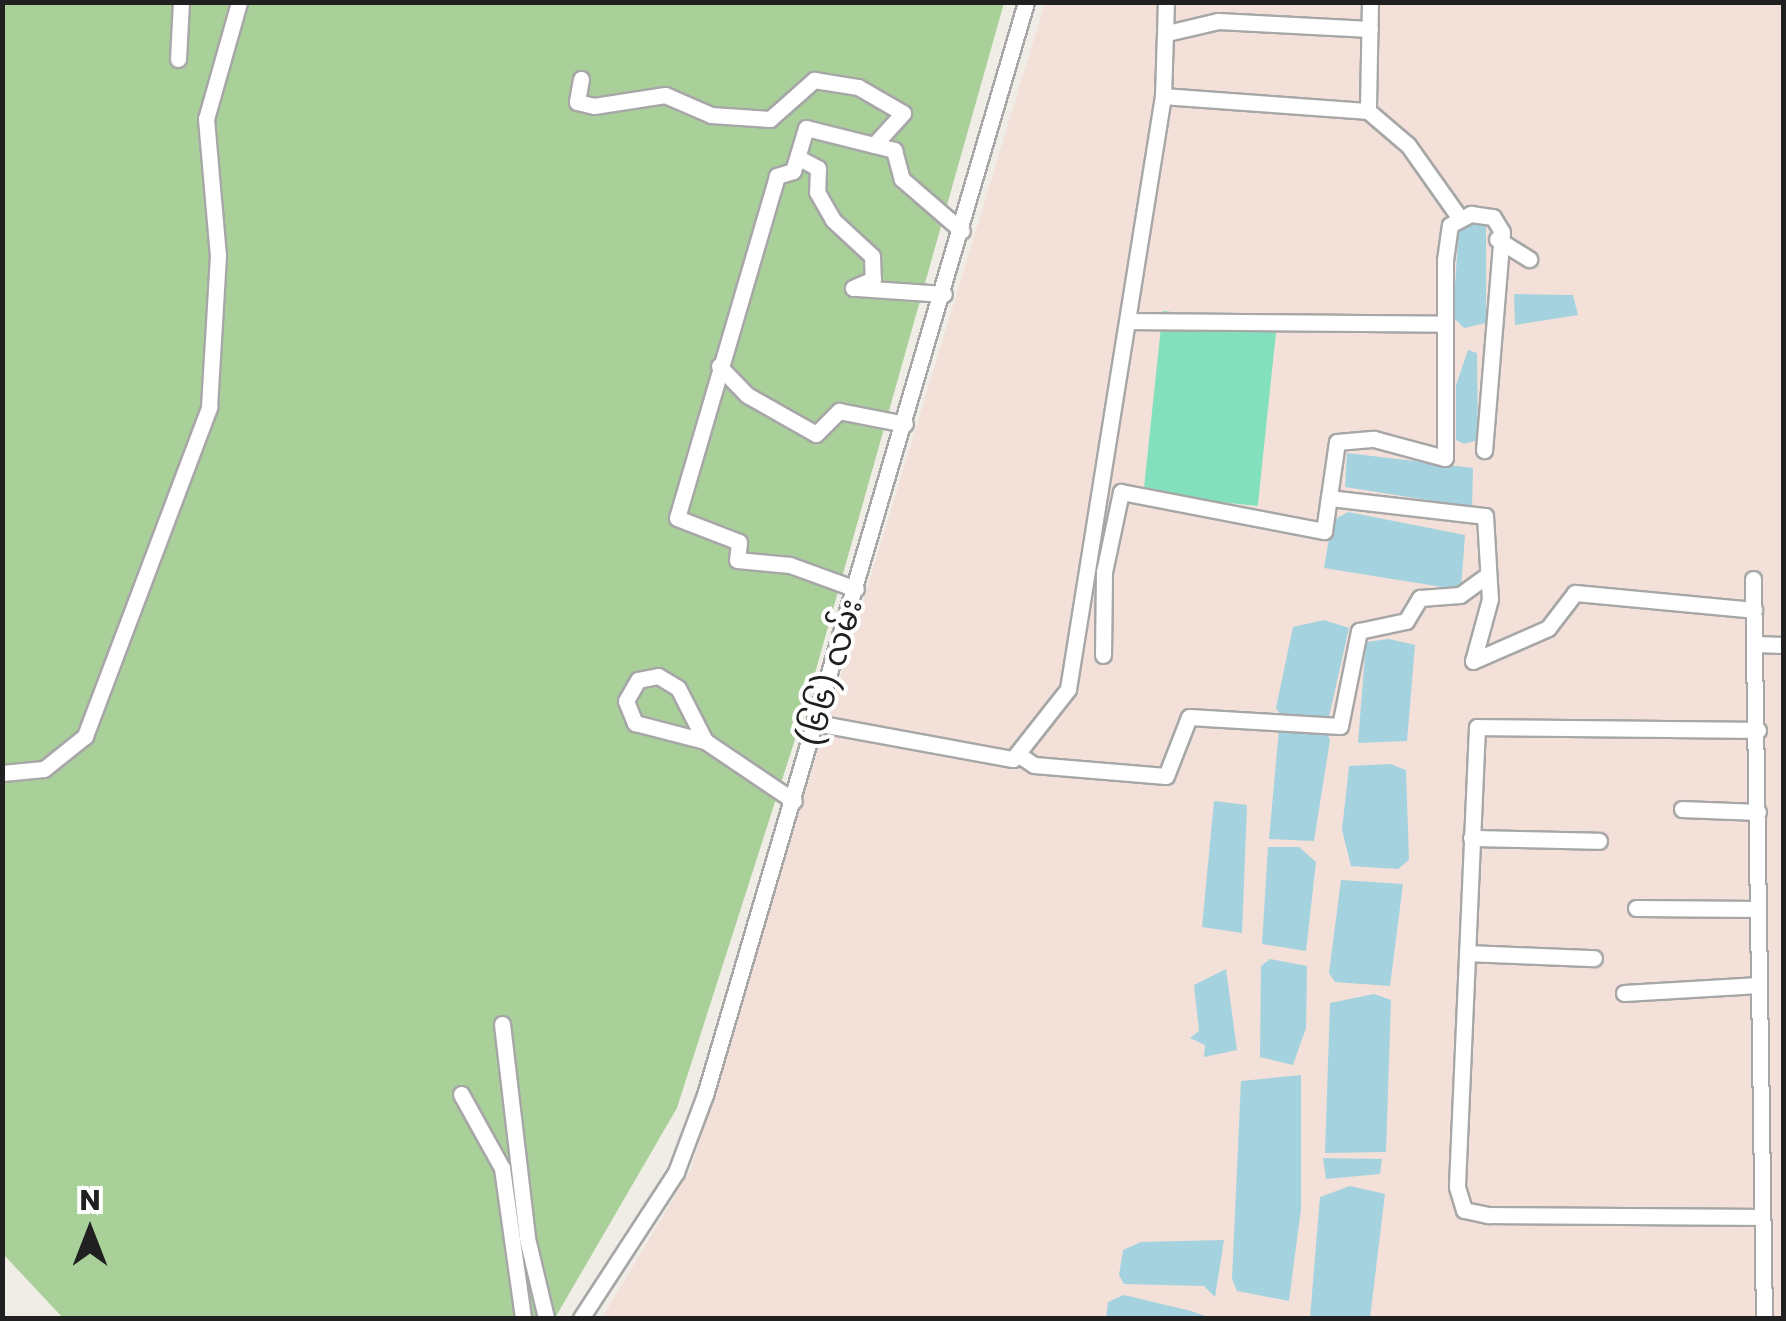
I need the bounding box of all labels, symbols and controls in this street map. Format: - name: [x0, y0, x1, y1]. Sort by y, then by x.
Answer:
- street label: (၆၆) လမ်း: [792, 594, 870, 752]
- north arrow: [40, 1181, 140, 1281]
- text: N: [79, 1181, 101, 1220]

